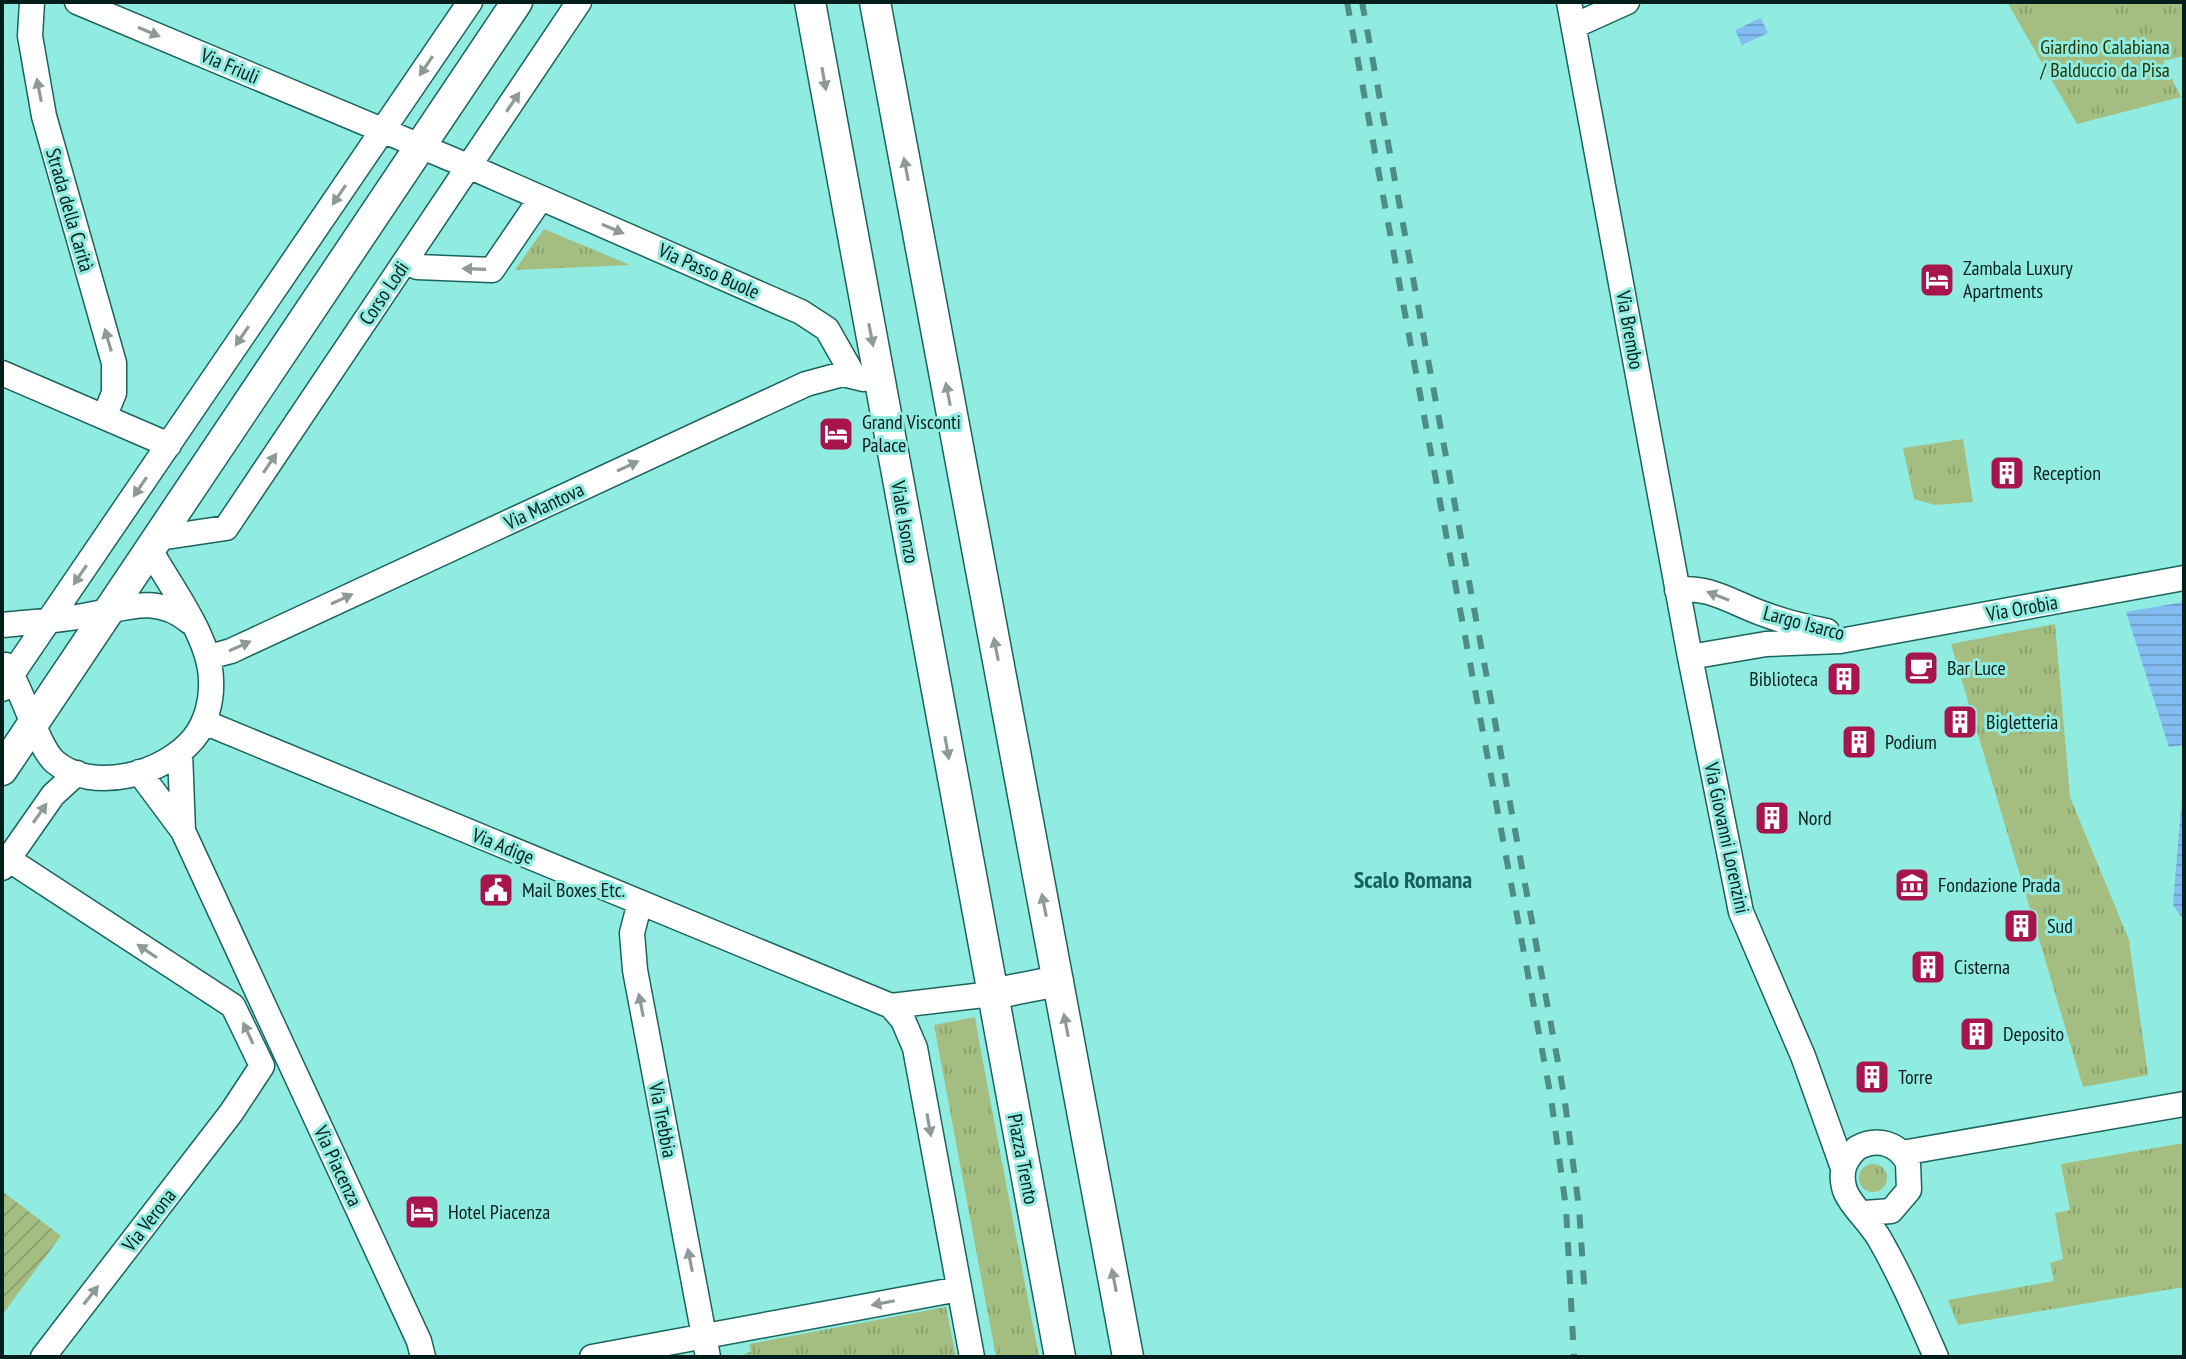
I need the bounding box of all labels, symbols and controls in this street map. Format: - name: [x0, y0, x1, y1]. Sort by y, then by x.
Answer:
- one-way arrow: [137, 26, 161, 39]
- park label: Giardino Calabiana / Balduccio da Pisa: [2039, 34, 2170, 83]
- street label: Via Friuli: [196, 42, 263, 90]
- one-way arrow: [419, 56, 434, 77]
- one-way arrow: [819, 67, 831, 92]
- one-way arrow: [32, 77, 44, 102]
- one-way arrow: [505, 91, 520, 112]
- street label: Strada della Carità: [40, 145, 100, 275]
- one-way arrow: [899, 157, 912, 182]
- one-way arrow: [331, 185, 346, 206]
- one-way arrow: [601, 223, 625, 236]
- street label: Via Passo Buole: [653, 237, 764, 305]
- place label: Zambala Luxury Apartments: [1963, 255, 2073, 304]
- street label: Corso Lodi: [353, 256, 415, 330]
- hotel icon: Zambala Luxury Apartments: [1918, 261, 1956, 299]
- one-way arrow: [461, 263, 486, 276]
- street label: Via Brembo: [1610, 288, 1650, 371]
- one-way arrow: [865, 322, 877, 347]
- one-way arrow: [235, 326, 250, 347]
- one-way arrow: [101, 328, 114, 352]
- one-way arrow: [941, 381, 954, 406]
- place label: Grand Visconti Palace: [862, 409, 961, 458]
- hotel icon: Grand Visconti Palace: [817, 415, 855, 453]
- one-way arrow: [262, 453, 277, 474]
- building icon: Reception: [1988, 454, 2026, 492]
- one-way arrow: [617, 460, 640, 473]
- place label: Reception: [2033, 460, 2101, 486]
- street label: Via Mantova: [499, 476, 588, 536]
- one-way arrow: [133, 477, 148, 498]
- street label: Viale Isonzo: [885, 478, 925, 565]
- one-way arrow: [73, 565, 88, 586]
- one-way arrow: [1706, 589, 1730, 602]
- street label: Via Orobia: [1983, 589, 2060, 627]
- one-way arrow: [330, 593, 353, 606]
- street label: Largo Isarco: [1760, 600, 1848, 646]
- one-way arrow: [989, 636, 1001, 661]
- one-way arrow: [229, 639, 252, 653]
- cafe icon: Bar Luce: [1902, 649, 1940, 687]
- place label: Bar Luce: [1947, 655, 2006, 681]
- building icon: Biblioteca: [1825, 660, 1863, 698]
- place label: Biblioteca: [1749, 666, 1818, 692]
- building icon: Bigletteria: [1941, 703, 1979, 741]
- place label: Bigletteria: [1986, 709, 2058, 735]
- building icon: Podium: [1840, 723, 1878, 761]
- place label: Podium: [1885, 729, 1937, 755]
- one-way arrow: [941, 735, 953, 760]
- street label: Via Giovanni Lorenzini: [1698, 759, 1756, 916]
- building icon: Nord: [1753, 799, 1791, 837]
- one-way arrow: [32, 803, 47, 824]
- place label: Nord: [1798, 805, 1832, 831]
- street label: Via Adige: [467, 821, 538, 870]
- district label: Scalo Romana: [1354, 864, 1472, 895]
- museum icon: Fondazione Prada: [1893, 866, 1931, 904]
- public building icon: Mail Boxes Etc.: [477, 871, 515, 909]
- place label: Fondazione Prada: [1938, 872, 2060, 898]
- place label: Mail Boxes Etc.: [522, 877, 625, 903]
- one-way arrow: [1037, 892, 1049, 917]
- building icon: Sud: [2002, 907, 2040, 945]
- place label: Sud: [2047, 913, 2073, 939]
- one-way arrow: [137, 944, 158, 959]
- building icon: Cisterna: [1909, 948, 1947, 986]
- place label: Cisterna: [1954, 954, 2010, 980]
- one-way arrow: [635, 992, 647, 1017]
- one-way arrow: [1059, 1012, 1072, 1037]
- building icon: Deposito: [1958, 1015, 1996, 1053]
- place label: Deposito: [2003, 1021, 2064, 1047]
- one-way arrow: [241, 1022, 255, 1045]
- building icon: Torre: [1853, 1058, 1891, 1096]
- place label: Torre: [1898, 1064, 1933, 1090]
- street label: Via Trebbia: [643, 1079, 683, 1160]
- street label: Piazza Trento: [1002, 1112, 1044, 1206]
- one-way arrow: [923, 1113, 935, 1138]
- street label: Via Piacenza: [308, 1121, 368, 1211]
- street label: Via Verona: [116, 1183, 182, 1257]
- hotel icon: Hotel Piacenza: [403, 1193, 441, 1231]
- place label: Hotel Piacenza: [448, 1199, 550, 1225]
- one-way arrow: [683, 1247, 696, 1272]
- one-way arrow: [1107, 1268, 1120, 1293]
- one-way arrow: [82, 1285, 98, 1305]
- one-way arrow: [870, 1297, 895, 1310]

